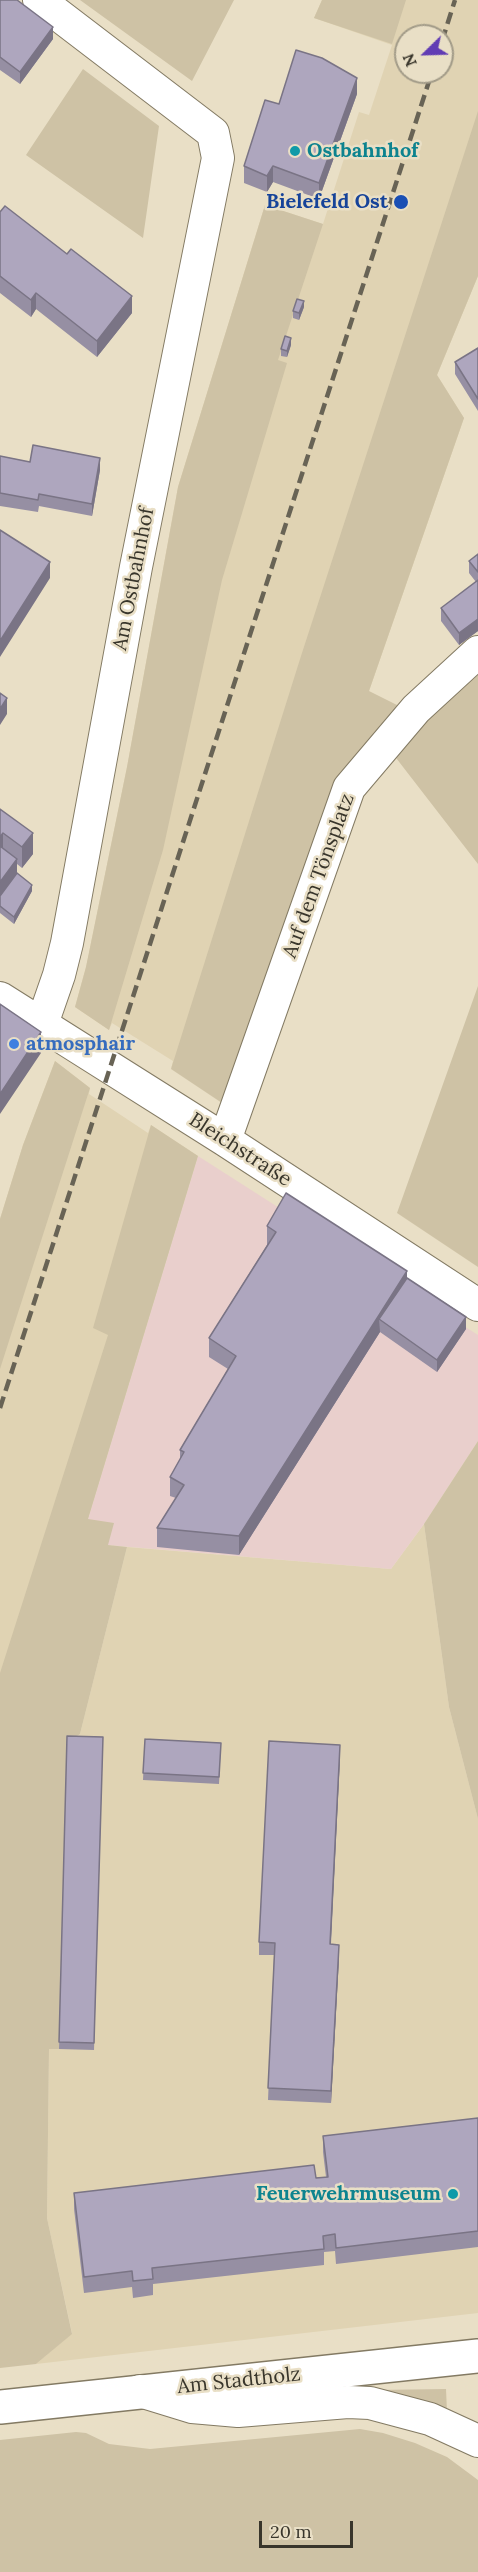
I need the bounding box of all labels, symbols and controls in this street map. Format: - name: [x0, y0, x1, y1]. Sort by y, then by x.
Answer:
- north arrow: [394, 24, 454, 84]
- text: N: [398, 51, 421, 70]
- place label: Ostbahnhof: [307, 139, 418, 163]
- marker: Ostbahnhof: [288, 144, 302, 158]
- place label: Bielefeld Ost: [266, 190, 388, 214]
- marker: Bielefeld Ost: [392, 193, 410, 211]
- street label: Am Ostbahnhof: [108, 506, 160, 652]
- street label: Auf dem Tönsplatz: [278, 791, 360, 961]
- place label: atmosphair: [26, 1032, 135, 1056]
- marker: atmosphair: [7, 1037, 21, 1051]
- street label: Bleichstraße: [184, 1108, 296, 1192]
- place label: Feuerwehrmuseum: [256, 2182, 441, 2206]
- marker: Feuerwehrmuseum: [446, 2187, 460, 2201]
- street label: Am Stadtholz: [176, 2363, 302, 2399]
- scale bar: [262, 2509, 356, 2547]
- text: 20 m: [270, 2520, 312, 2543]

